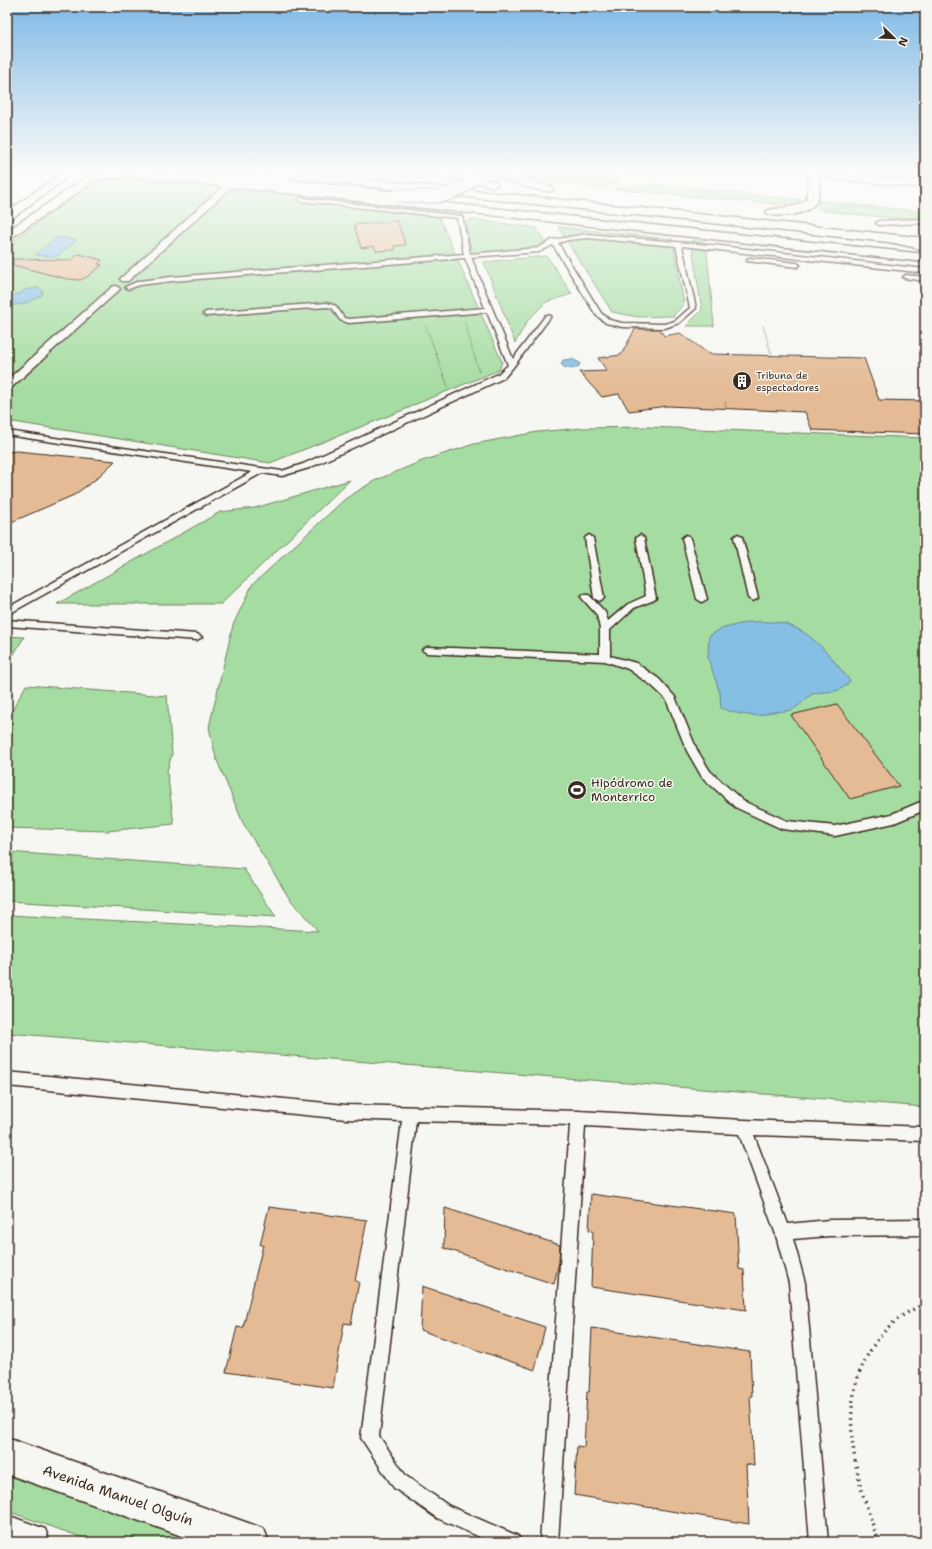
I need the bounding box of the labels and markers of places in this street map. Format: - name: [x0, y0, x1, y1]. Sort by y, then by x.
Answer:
- place label: Tribuna de espectadores: [756, 369, 819, 394]
- building icon: Tribuna de espectadores: [731, 370, 753, 392]
- place label: Hipódromo de Monterrico: [591, 775, 673, 805]
- sports icon: Hipódromo de Monterrico: [566, 779, 588, 801]

